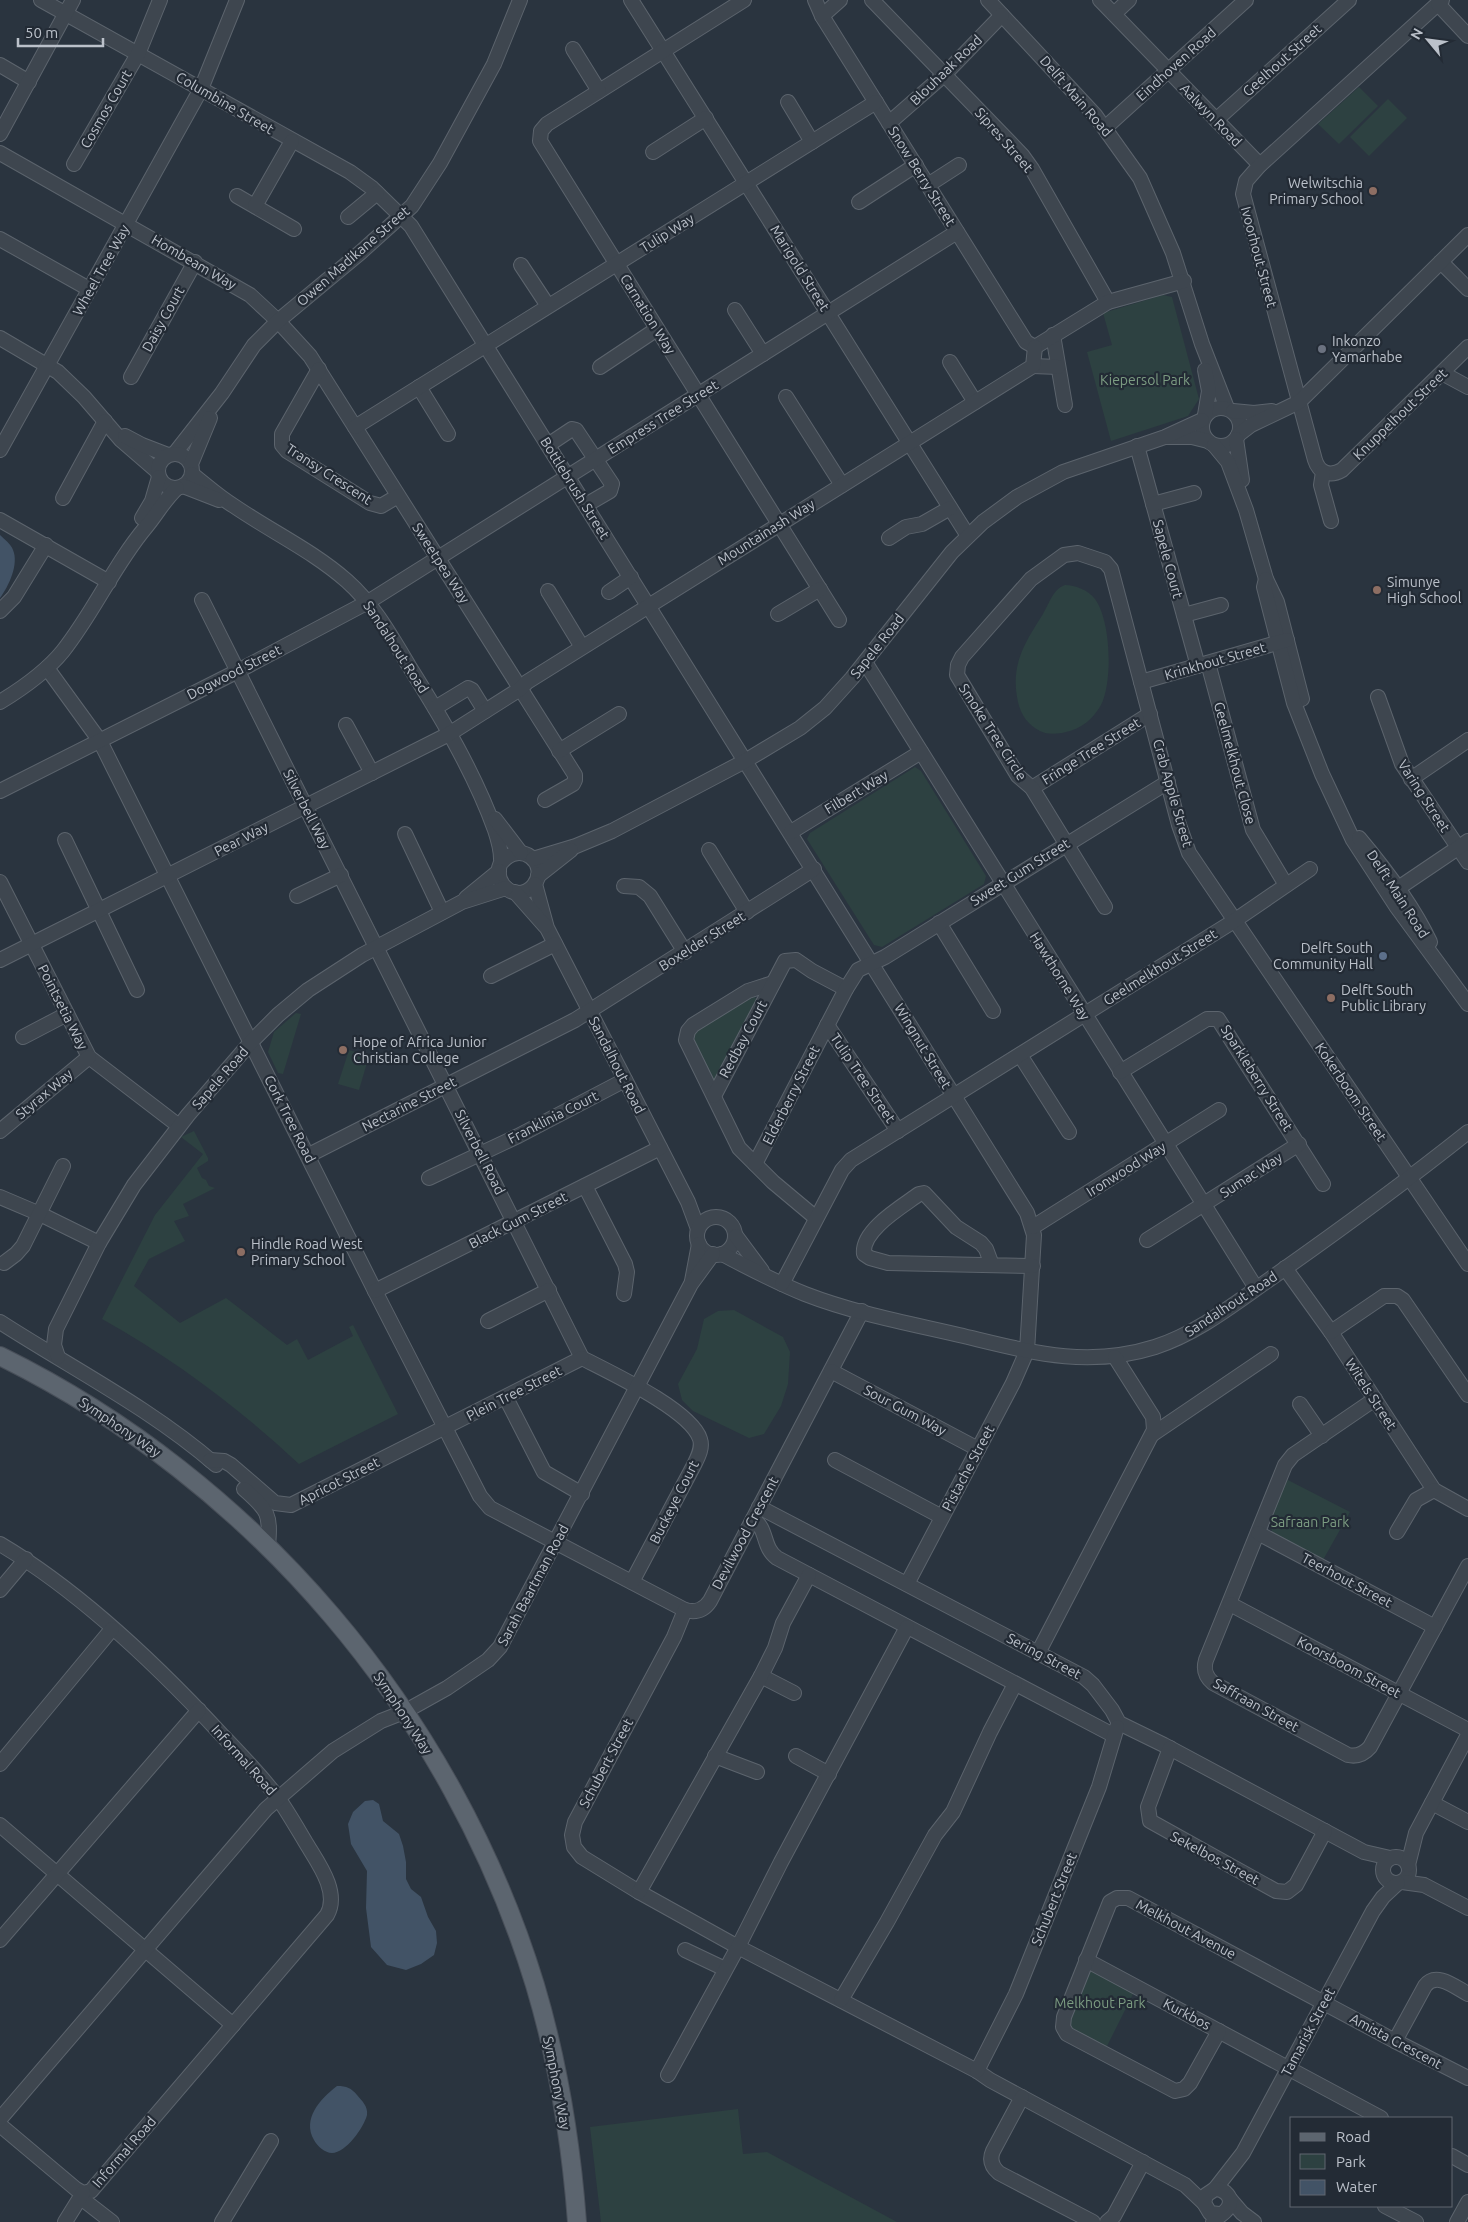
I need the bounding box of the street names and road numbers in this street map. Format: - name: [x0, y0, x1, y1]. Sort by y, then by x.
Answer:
- street label: Geelhout Street: [1239, 20, 1325, 100]
- street label: Eindhoven Road: [1133, 24, 1219, 104]
- street label: Blouhaak Road: [907, 32, 985, 108]
- street label: Delft Main Road: [1037, 52, 1115, 140]
- street label: Cosmos Court: [77, 66, 135, 151]
- street label: Columbine Street: [173, 69, 277, 138]
- street label: Aalwyn Road: [1177, 80, 1245, 150]
- street label: Sipres Street: [972, 104, 1037, 176]
- street label: Snow Berry Street: [885, 123, 959, 229]
- street label: Owen Madikane Street: [293, 202, 413, 309]
- street label: Ivoorhout Street: [1238, 205, 1280, 310]
- street label: Tulip Way: [637, 210, 697, 256]
- street label: Wheel Tree Way: [69, 222, 133, 318]
- street label: Marigold Street: [767, 222, 833, 314]
- street label: Hombeam Way: [149, 231, 239, 293]
- street label: Carnation Way: [617, 271, 679, 357]
- street label: Daisy Court: [139, 283, 188, 354]
- street label: Knuppelhout Street: [1350, 365, 1451, 463]
- street label: Empress Tree Street: [605, 376, 721, 457]
- street label: Bottlebrush Street: [537, 434, 613, 542]
- street label: Transy Crescent: [283, 440, 375, 508]
- street label: Mountainash Way: [714, 496, 818, 568]
- street label: Sapele Court: [1150, 518, 1186, 600]
- street label: Sweetpea Way: [409, 520, 473, 606]
- street label: Sandalhout Road: [360, 598, 432, 696]
- street label: Sapele Road: [847, 611, 907, 681]
- street label: Krinkhout Street: [1163, 639, 1268, 683]
- street label: Dogwood Street: [184, 641, 284, 703]
- street label: Smoke Tree Circle: [956, 681, 1030, 783]
- street label: Geelmelkhout Close: [1211, 700, 1259, 826]
- street label: Fringe Tree Street: [1039, 714, 1144, 788]
- street label: Crab Apple Street: [1150, 737, 1196, 849]
- street label: Varing Street: [1395, 757, 1454, 836]
- street label: Silverbell Way: [280, 766, 334, 852]
- street label: Filbert Way: [821, 767, 891, 817]
- street label: Pear Way: [211, 819, 271, 859]
- street label: Sweet Gum Street: [967, 835, 1073, 909]
- street label: Delft Main Road: [1364, 847, 1432, 941]
- street label: Boxelder Street: [656, 908, 749, 974]
- street label: Geelmelkhout Street: [1100, 925, 1220, 1008]
- street label: Hawthorne Way: [1027, 929, 1093, 1023]
- street label: Pointsetia Way: [35, 962, 91, 1052]
- street label: Redbay Court: [716, 997, 770, 1081]
- street label: Wingnut Street: [891, 1001, 955, 1092]
- street label: Sandalhout Road: [586, 1014, 648, 1116]
- street label: Sparkleberry Street: [1218, 1022, 1296, 1135]
- street label: Tulip Tree Street: [827, 1030, 899, 1126]
- street label: Kokerboom Street: [1312, 1040, 1390, 1145]
- street label: Elderberry Street: [759, 1043, 823, 1147]
- street label: Sapele Road: [189, 1044, 251, 1112]
- street label: Styrax Way: [12, 1066, 76, 1122]
- street label: Cork Tree Road: [261, 1073, 319, 1165]
- street label: Nectarine Street: [359, 1073, 459, 1135]
- street label: Franklinia Court: [505, 1087, 601, 1147]
- street label: Silverbell Road: [452, 1107, 508, 1197]
- street label: Ironwood Way: [1083, 1138, 1169, 1200]
- street label: Sumac Way: [1217, 1149, 1285, 1201]
- street label: Black Gum Street: [466, 1188, 570, 1252]
- street label: Sandalhout Road: [1182, 1268, 1280, 1340]
- street label: Witels Street: [1342, 1355, 1400, 1433]
- street label: Plein Tree Street: [464, 1362, 565, 1424]
- street label: Sour Gum Way: [861, 1382, 949, 1439]
- street label: Symphony Way: [76, 1394, 164, 1460]
- street label: Pistache Street: [939, 1422, 998, 1514]
- street label: Apricot Street: [296, 1454, 382, 1508]
- street label: Buckeye Court: [646, 1457, 702, 1546]
- street label: Devilwood Crescent: [708, 1473, 782, 1592]
- street label: Sarah Baartman Road: [494, 1522, 572, 1648]
- street label: Teerhout Street: [1299, 1549, 1395, 1611]
- street label: Sering Street: [1004, 1630, 1084, 1683]
- street label: Koorsboom Street: [1294, 1633, 1404, 1701]
- street label: Symphony Way: [370, 1669, 436, 1757]
- street label: Saffraan Street: [1210, 1675, 1302, 1735]
- street label: Schubert Street: [576, 1715, 637, 1810]
- street label: Informal Road: [208, 1722, 280, 1798]
- street label: Sekelbos Street: [1168, 1828, 1262, 1888]
- street label: Schubert Street: [1028, 1850, 1080, 1948]
- street label: Melkhout Avenue: [1133, 1896, 1239, 1962]
- street label: Tamarisk Street: [1278, 1985, 1338, 2079]
- street label: Kurkbos: [1161, 1995, 1213, 2033]
- street label: Amista Crescent: [1347, 2010, 1445, 2072]
- street label: Symphony Way: [540, 2035, 574, 2131]
- street label: Informal Road: [89, 2113, 159, 2191]

